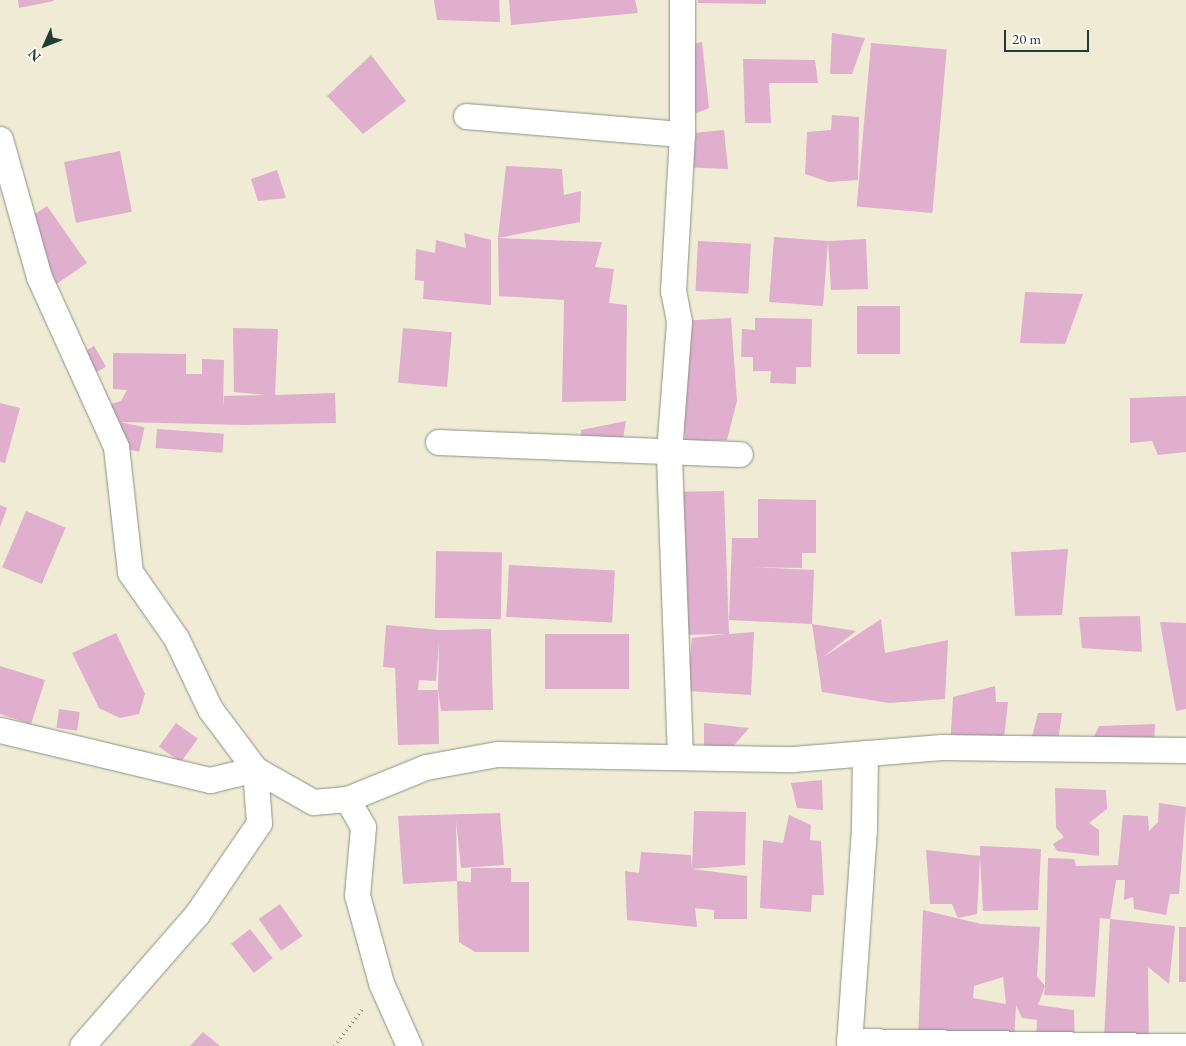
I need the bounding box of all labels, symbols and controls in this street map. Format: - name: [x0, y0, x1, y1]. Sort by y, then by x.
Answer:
- north arrow: [20, 20, 70, 70]
- scale bar: [1006, 20, 1091, 52]
- text: 20 m: [1012, 29, 1041, 48]
- text: N: [24, 45, 45, 66]

